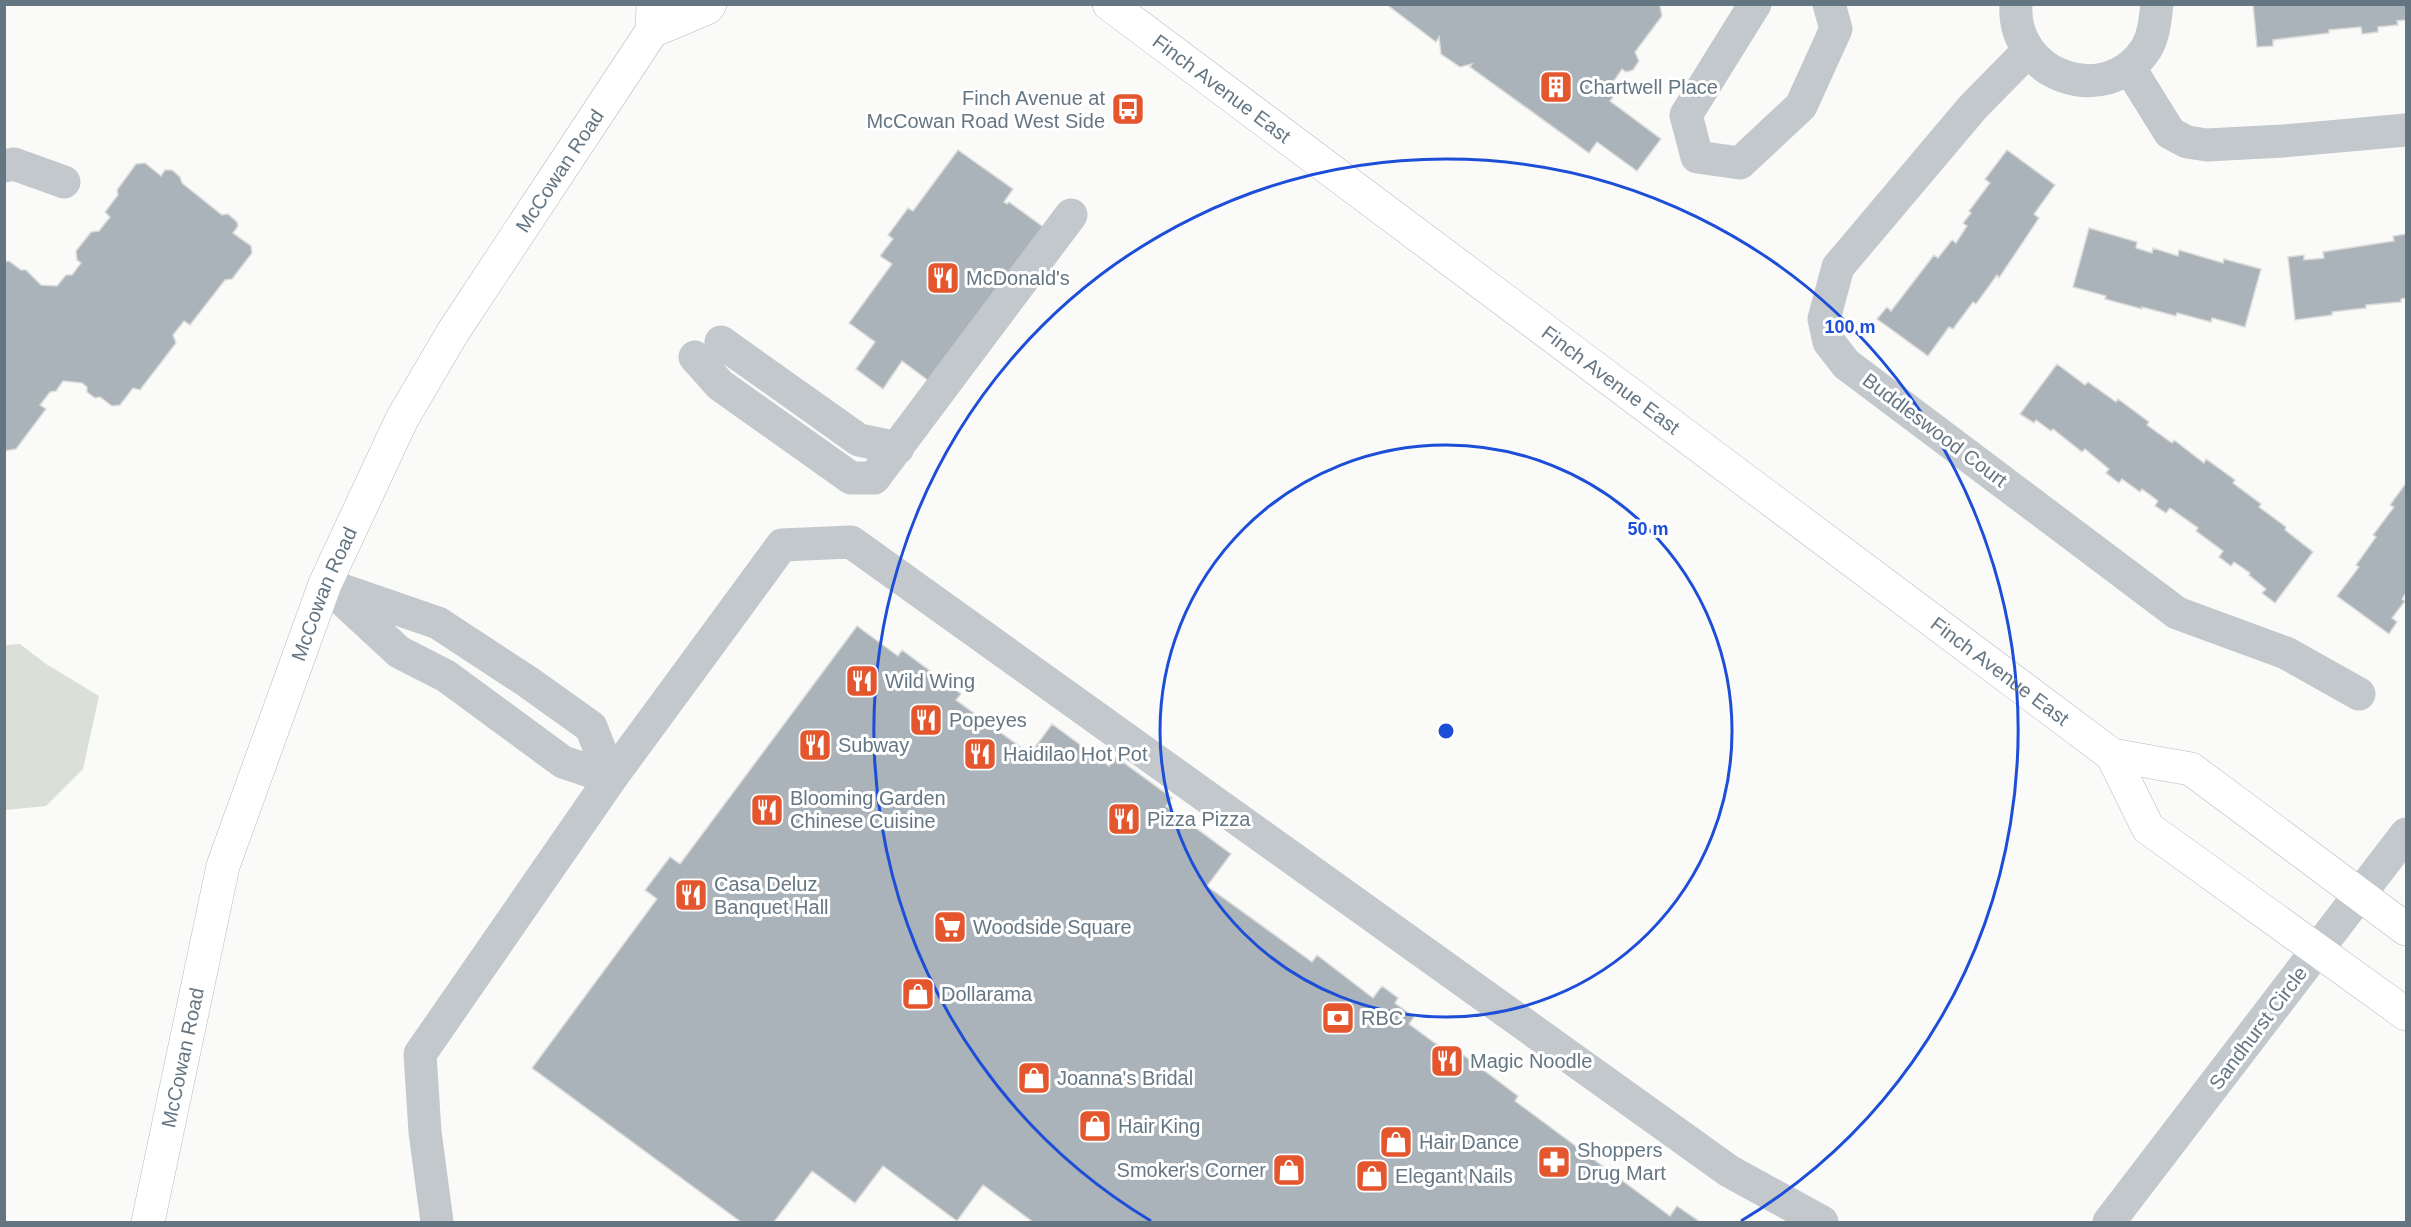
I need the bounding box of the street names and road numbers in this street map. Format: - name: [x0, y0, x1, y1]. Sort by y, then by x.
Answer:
- street label: Finch Avenue East: [1149, 30, 1295, 147]
- street label: McCowan Road: [511, 105, 608, 236]
- street label: Finch Avenue East: [1538, 321, 1684, 439]
- street label: Buddleswood Court: [1859, 369, 2012, 492]
- street label: McCowan Road: [287, 524, 361, 664]
- street label: Finch Avenue East: [1927, 612, 2073, 730]
- street label: Sandhurst Circle: [2205, 962, 2311, 1094]
- street label: McCowan Road: [157, 986, 208, 1130]

